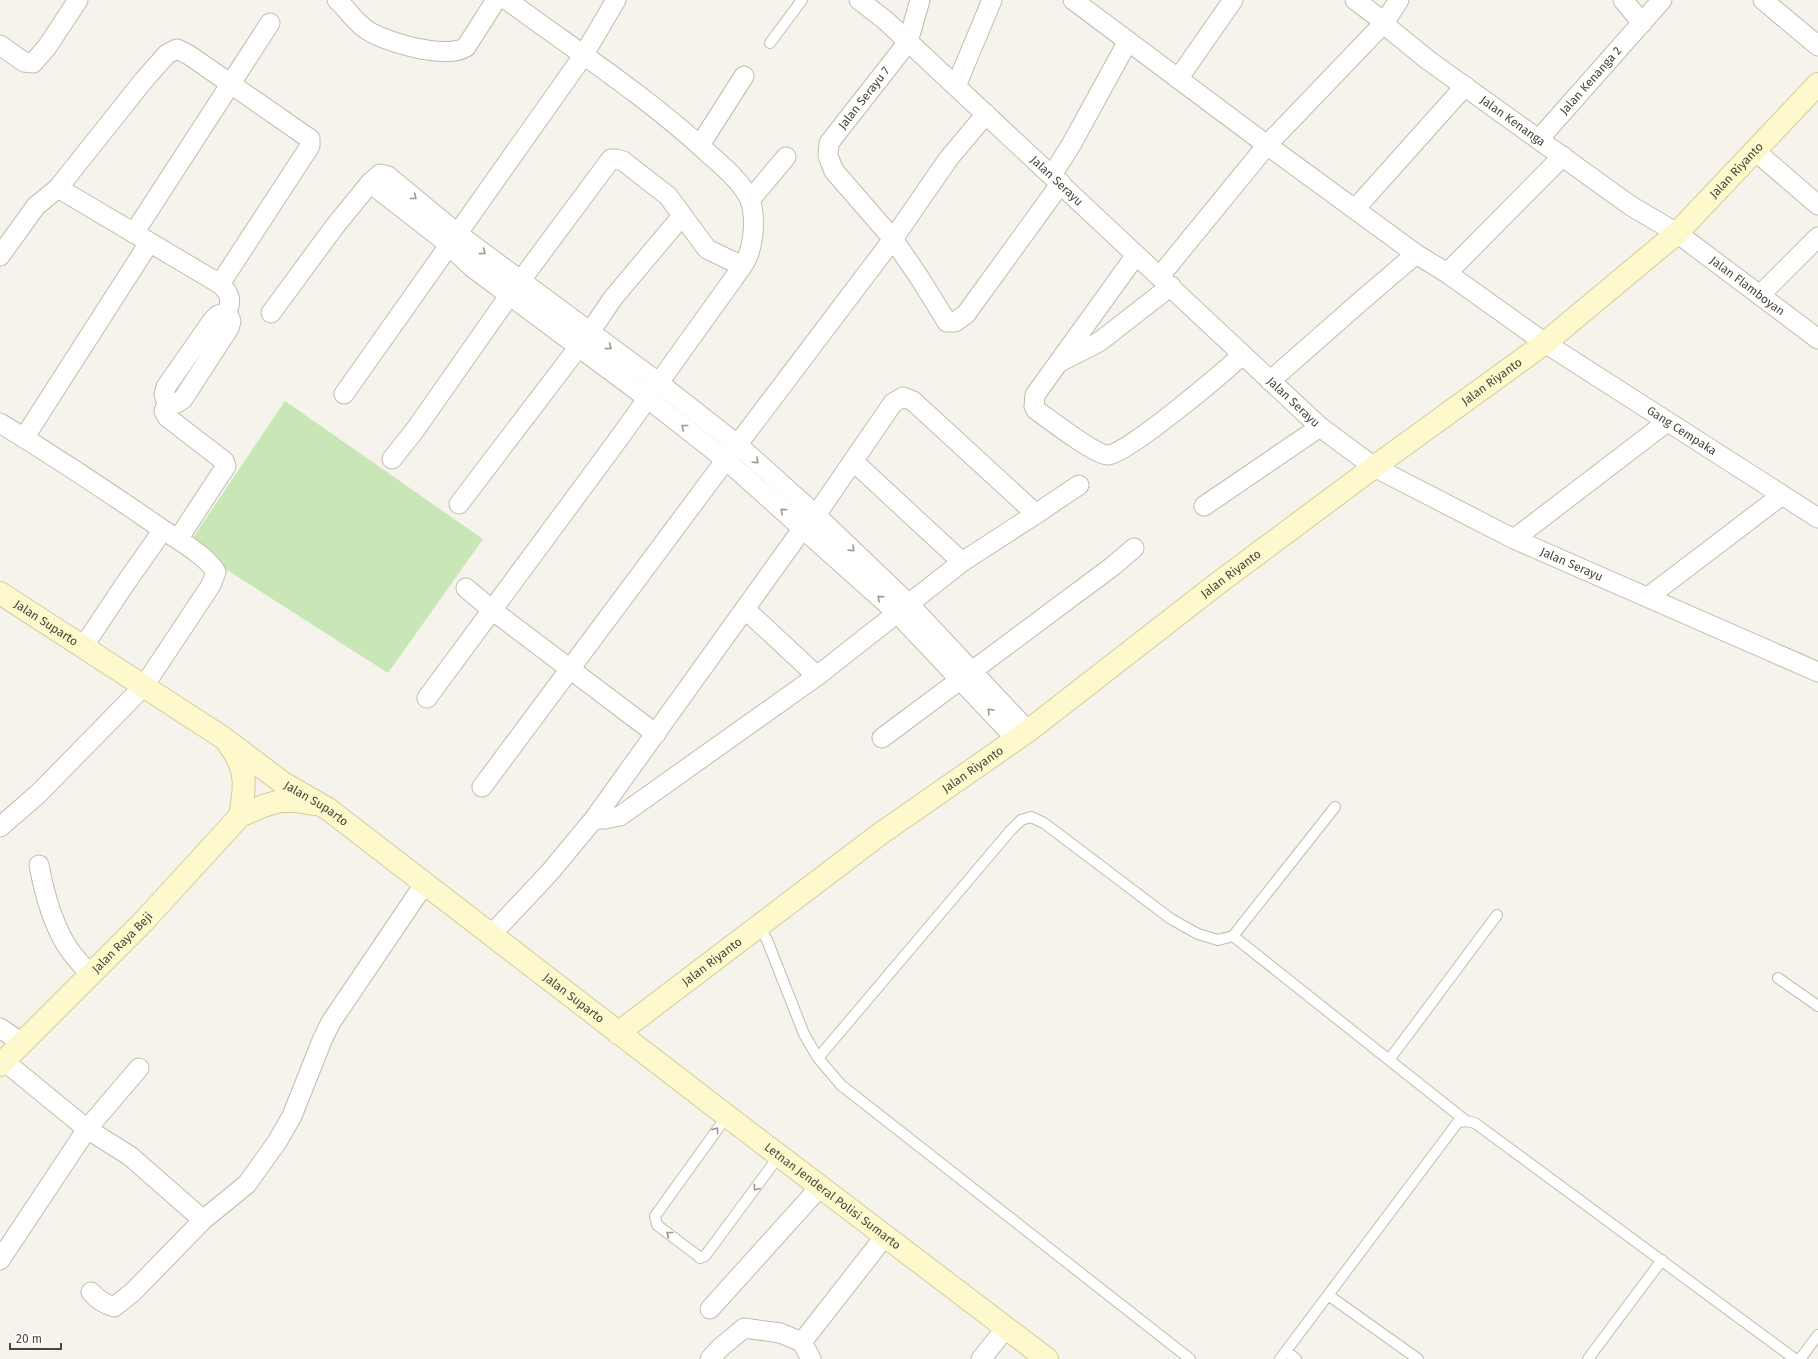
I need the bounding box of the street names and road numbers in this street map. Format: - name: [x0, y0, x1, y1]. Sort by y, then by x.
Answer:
- street label: Jalan Kenanga 2: [1557, 44, 1624, 117]
- street label: Jalan Serayu 7: [835, 64, 893, 132]
- street label: Jalan Kenanga: [1477, 93, 1548, 149]
- street label: Jalan Riyanto: [1707, 139, 1766, 201]
- street label: Jalan Serayu: [1028, 153, 1086, 209]
- street label: Jalan Flamboyan: [1707, 253, 1787, 318]
- street label: Jalan Riyanto: [1459, 355, 1525, 408]
- street label: Jalan Serayu: [1264, 374, 1323, 430]
- street label: Gang Cempaka: [1644, 403, 1719, 458]
- street label: Jalan Serayu: [1538, 544, 1605, 584]
- street label: Jalan Riyanto: [1198, 547, 1264, 601]
- street label: Jalan Suparto: [12, 597, 81, 649]
- street label: Jalan Riyanto: [939, 743, 1006, 796]
- street label: Jalan Suparto: [282, 778, 351, 829]
- street label: Jalan Raya Beji: [89, 909, 155, 976]
- street label: Jalan Riyanto: [679, 934, 745, 989]
- street label: Jalan Suparto: [540, 970, 607, 1026]
- street label: Letnan Jenderal Polisi Sumarto: [762, 1140, 904, 1252]

